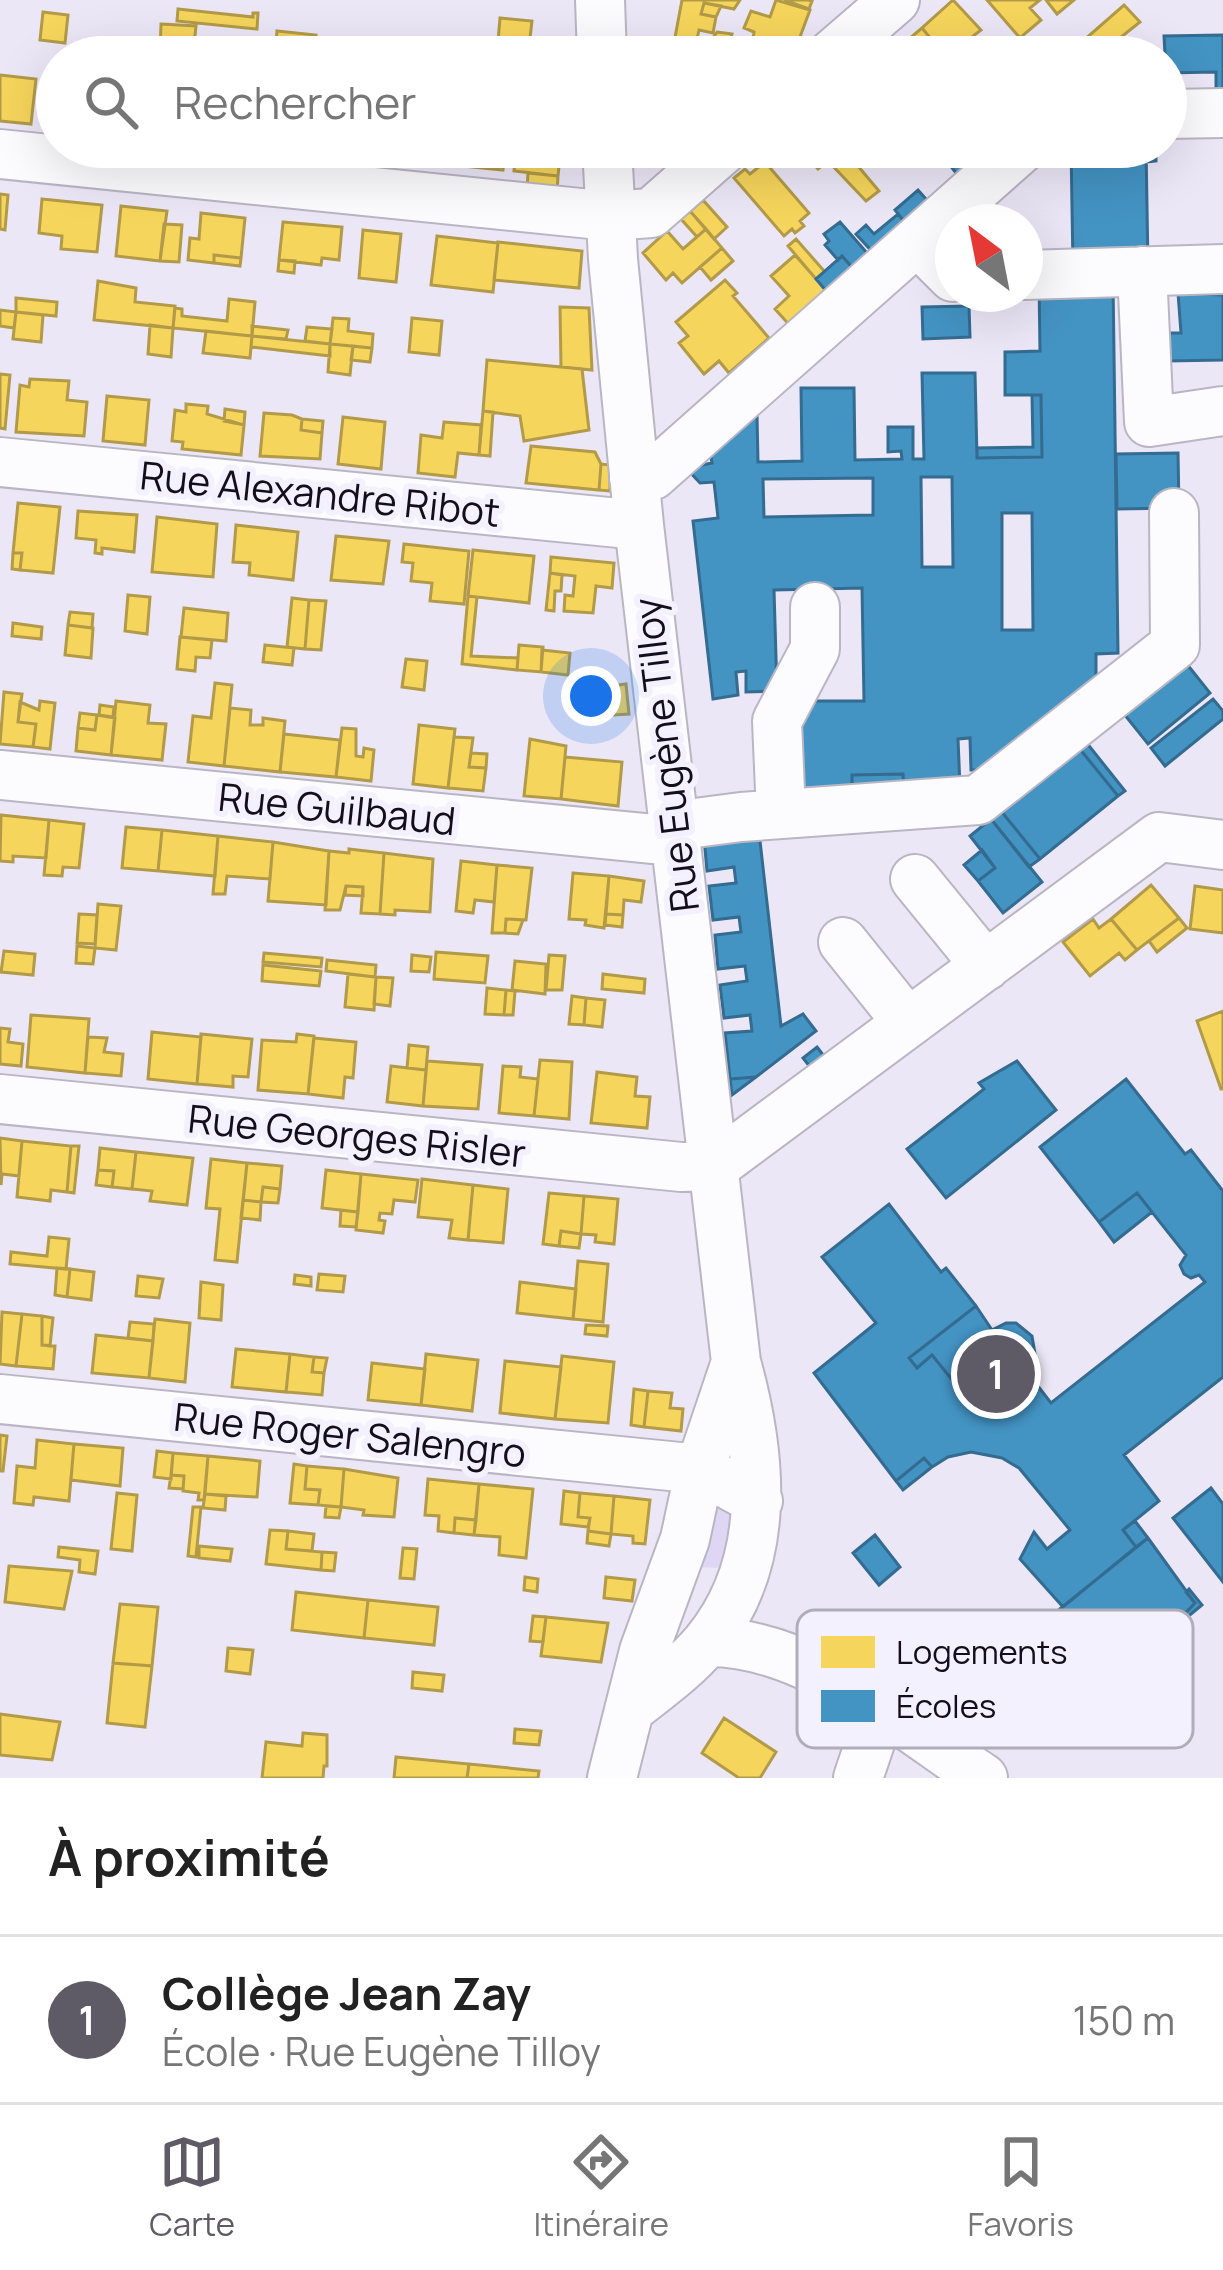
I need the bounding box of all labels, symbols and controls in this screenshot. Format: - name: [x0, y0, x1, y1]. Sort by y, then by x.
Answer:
- search box: [36, 36, 1187, 168]
- icon: search: [78, 69, 144, 135]
- text: Rechercher: [174, 71, 417, 133]
- north arrow: [935, 204, 1043, 312]
- street label: Rue Alexandre Ribot: [137, 447, 503, 539]
- street label: Rue Eugène Tilloy: [619, 595, 711, 915]
- your location: [561, 666, 621, 726]
- street label: Rue Guilbaud: [216, 769, 458, 847]
- street label: Rue Georges Risler: [185, 1090, 529, 1180]
- pin: 1: [957, 1329, 1035, 1419]
- street label: Rue Roger Salengro: [171, 1389, 529, 1479]
- legend: [797, 1610, 1193, 1748]
- text: Logements: [896, 1629, 1068, 1674]
- text: Écoles: [896, 1683, 996, 1728]
- text: À proximité: [48, 1822, 330, 1891]
- text: Collège Jean Zay: [162, 1962, 531, 2024]
- text: 1: [78, 1993, 96, 2047]
- text: 150 m: [1073, 1993, 1175, 2047]
- text: École · Rue Eugène Tilloy: [162, 2024, 601, 2078]
- tab: Carte: [149, 2129, 235, 2246]
- tab: Itinéraire: [533, 2129, 669, 2246]
- tab: Favoris: [968, 2129, 1074, 2246]

